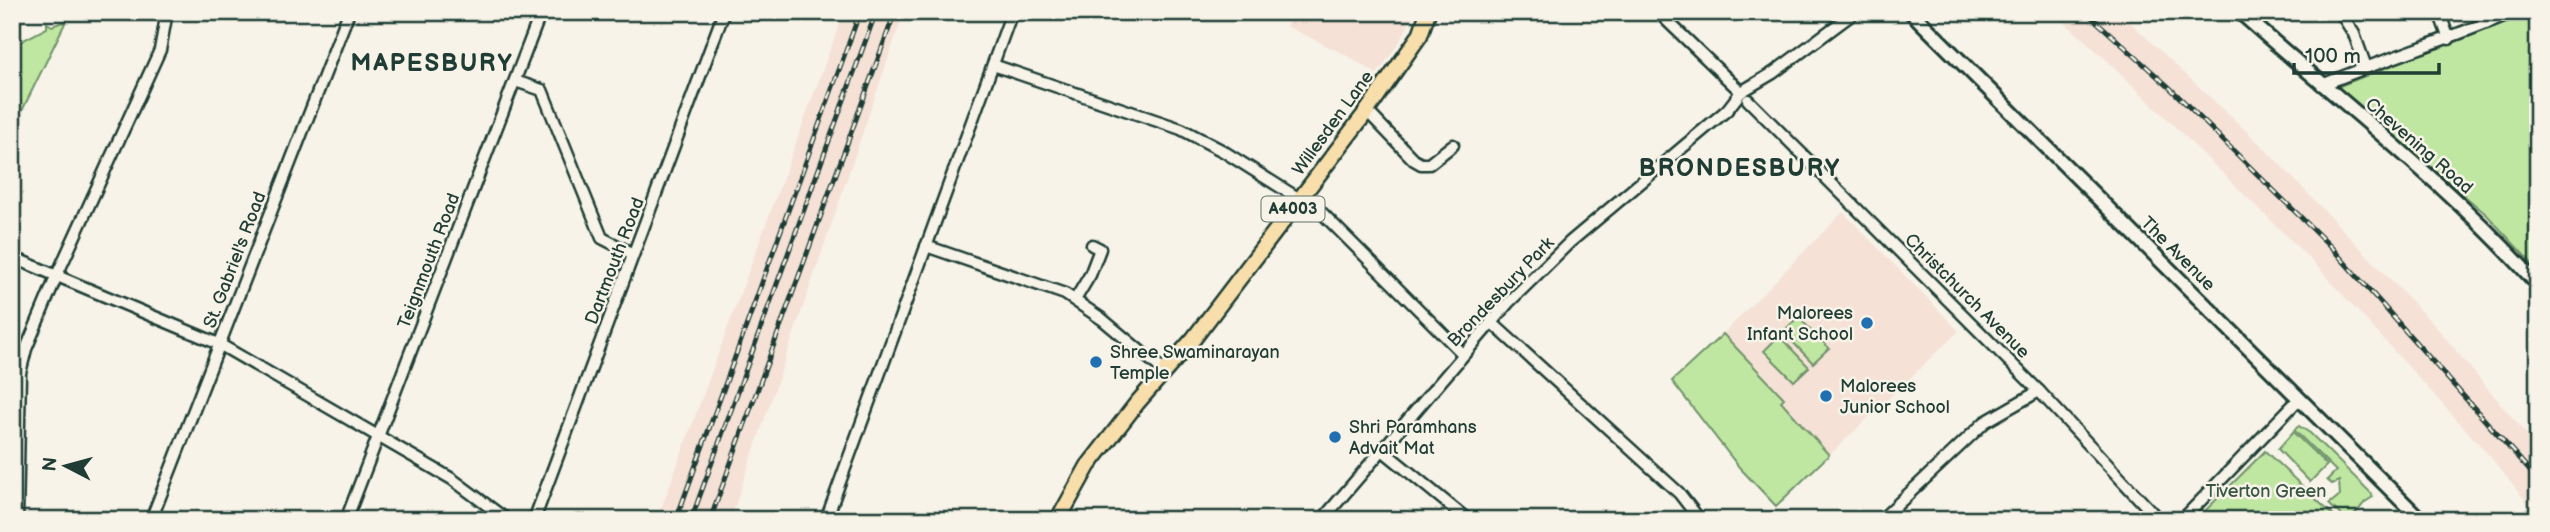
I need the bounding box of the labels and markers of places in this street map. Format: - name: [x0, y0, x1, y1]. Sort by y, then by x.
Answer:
- place label: Malorees Infant School: [1747, 303, 1853, 345]
- marker: Malorees Infant School: [1859, 315, 1875, 331]
- place label: Shree Swaminarayan Temple: [1110, 342, 1280, 384]
- marker: Shree Swaminarayan Temple: [1088, 354, 1104, 370]
- place label: Malorees Junior School: [1840, 376, 1950, 418]
- marker: Malorees Junior School: [1818, 388, 1834, 404]
- place label: Shri Paramhans Advait Mat: [1349, 417, 1477, 459]
- marker: Shri Paramhans Advait Mat: [1327, 429, 1343, 445]

